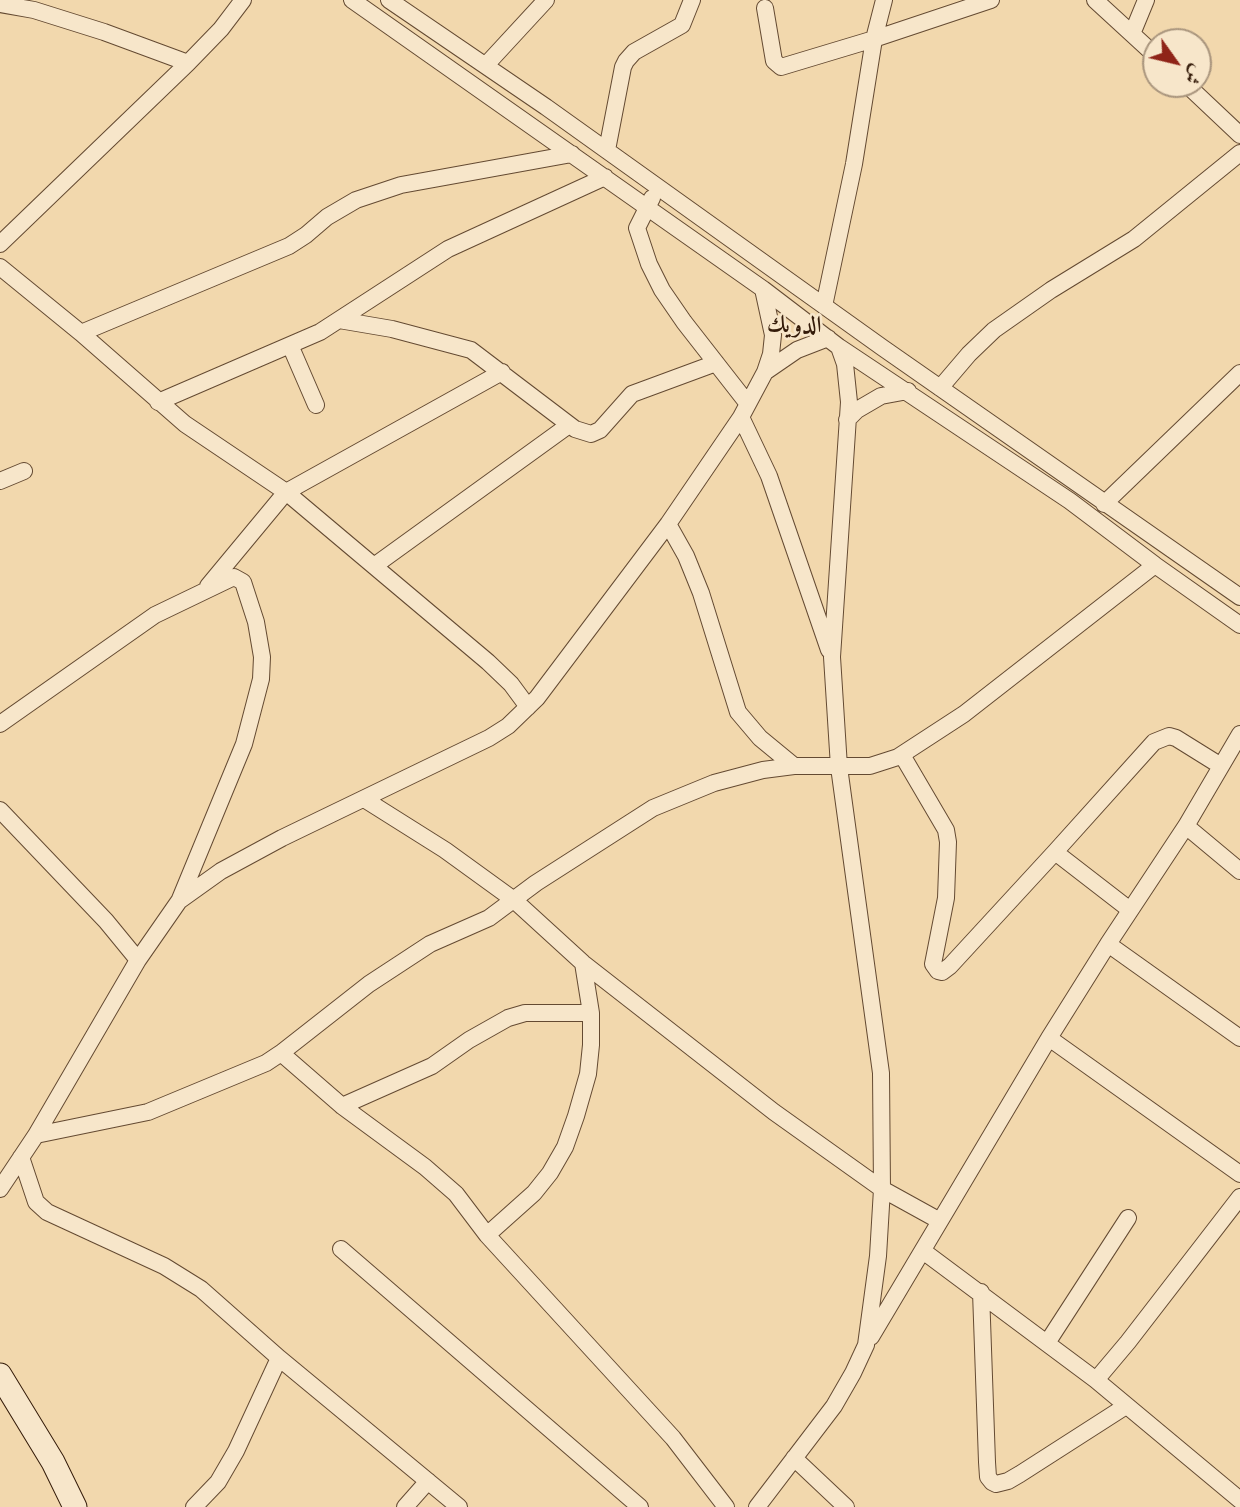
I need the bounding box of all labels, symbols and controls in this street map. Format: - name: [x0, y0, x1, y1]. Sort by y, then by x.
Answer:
- north arrow: [1142, 28, 1212, 98]
- text: ش: [1177, 59, 1210, 89]
- district label: الدويك: [767, 314, 821, 342]

